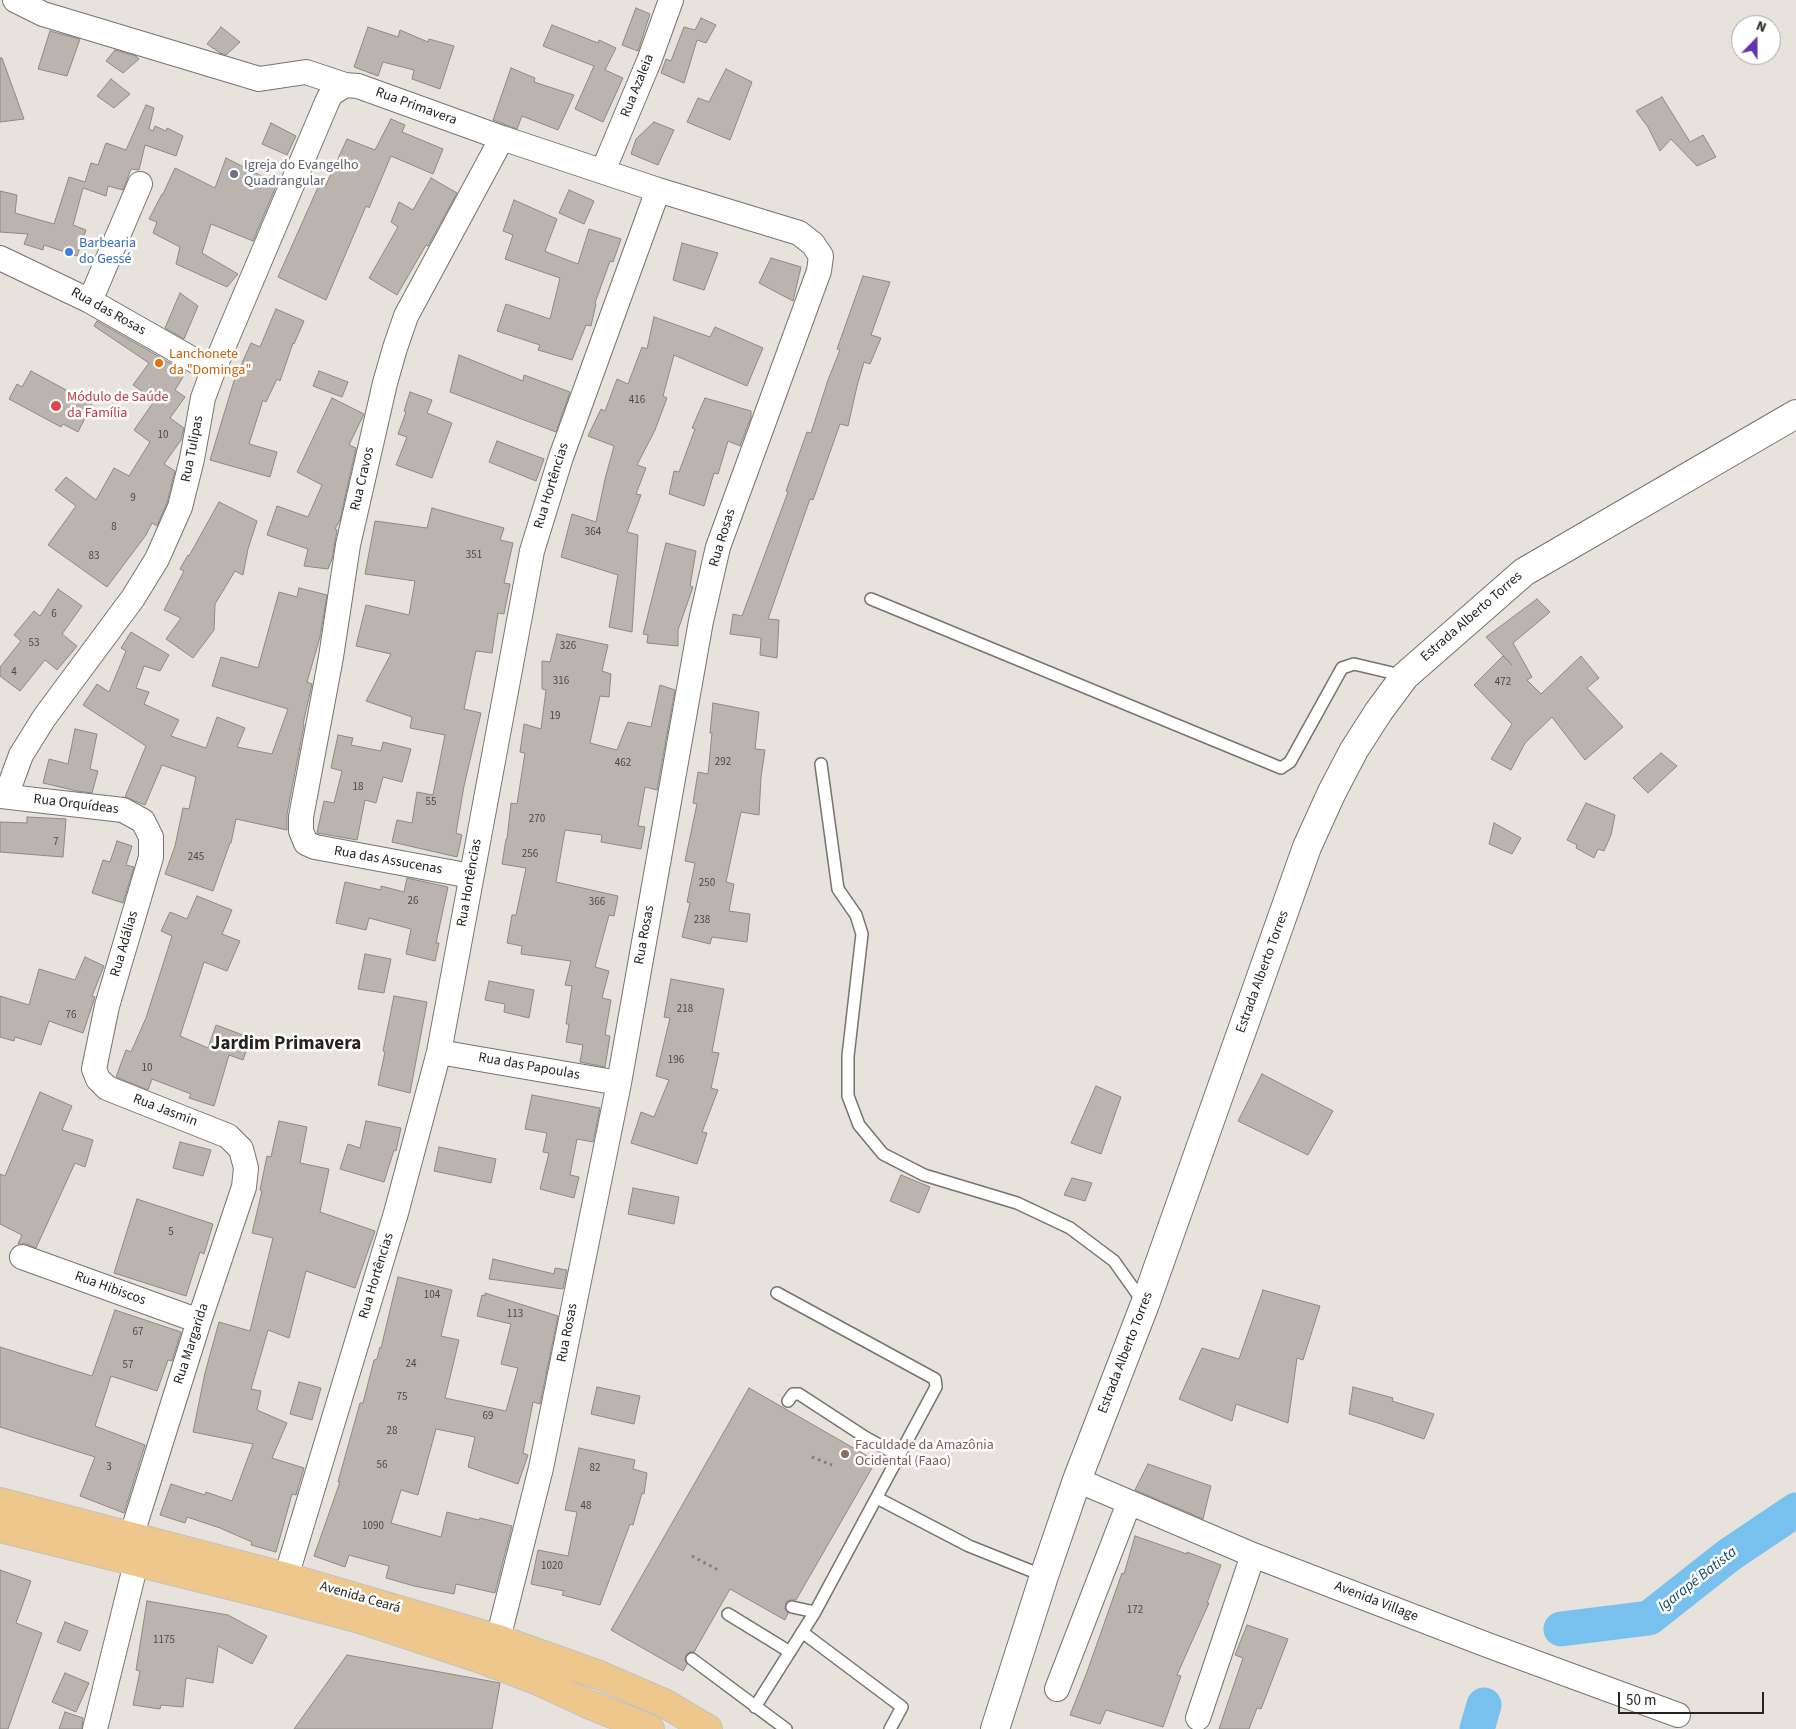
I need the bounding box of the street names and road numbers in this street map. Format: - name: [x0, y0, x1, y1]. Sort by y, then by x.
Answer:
- street label: Rua Azaleia: [618, 52, 658, 120]
- street label: Rua Primavera: [373, 85, 459, 129]
- street label: Rua das Rosas: [68, 285, 148, 339]
- street label: Rua Tulipas: [178, 414, 208, 484]
- street label: Rua Hortências: [531, 441, 573, 531]
- street label: Rua Cravos: [348, 445, 378, 513]
- street label: Rua Rosas: [706, 507, 740, 569]
- street label: Estrada Alberto Torres: [1418, 568, 1526, 666]
- street label: Rua Orquídeas: [32, 791, 120, 819]
- street label: Rua Hortências: [454, 838, 486, 928]
- street label: Rua das Assucenas: [332, 843, 444, 879]
- street label: Rua Rosas: [632, 904, 658, 966]
- street label: Estrada Alberto Torres: [1233, 908, 1293, 1036]
- street label: Rua Adálias: [108, 909, 142, 979]
- street label: Rua das Papoulas: [477, 1050, 581, 1084]
- street label: Rua Jasmin: [130, 1091, 200, 1131]
- street label: Rua Hortências: [356, 1231, 398, 1321]
- street label: Rua Hibiscos: [72, 1268, 148, 1310]
- street label: Estrada Alberto Torres: [1095, 1290, 1157, 1416]
- street label: Rua Margarida: [171, 1301, 213, 1387]
- street label: Rua Rosas: [554, 1302, 582, 1364]
- street label: Avenida Ceará: [318, 1578, 402, 1618]
- street label: Avenida Village: [1332, 1578, 1420, 1626]

